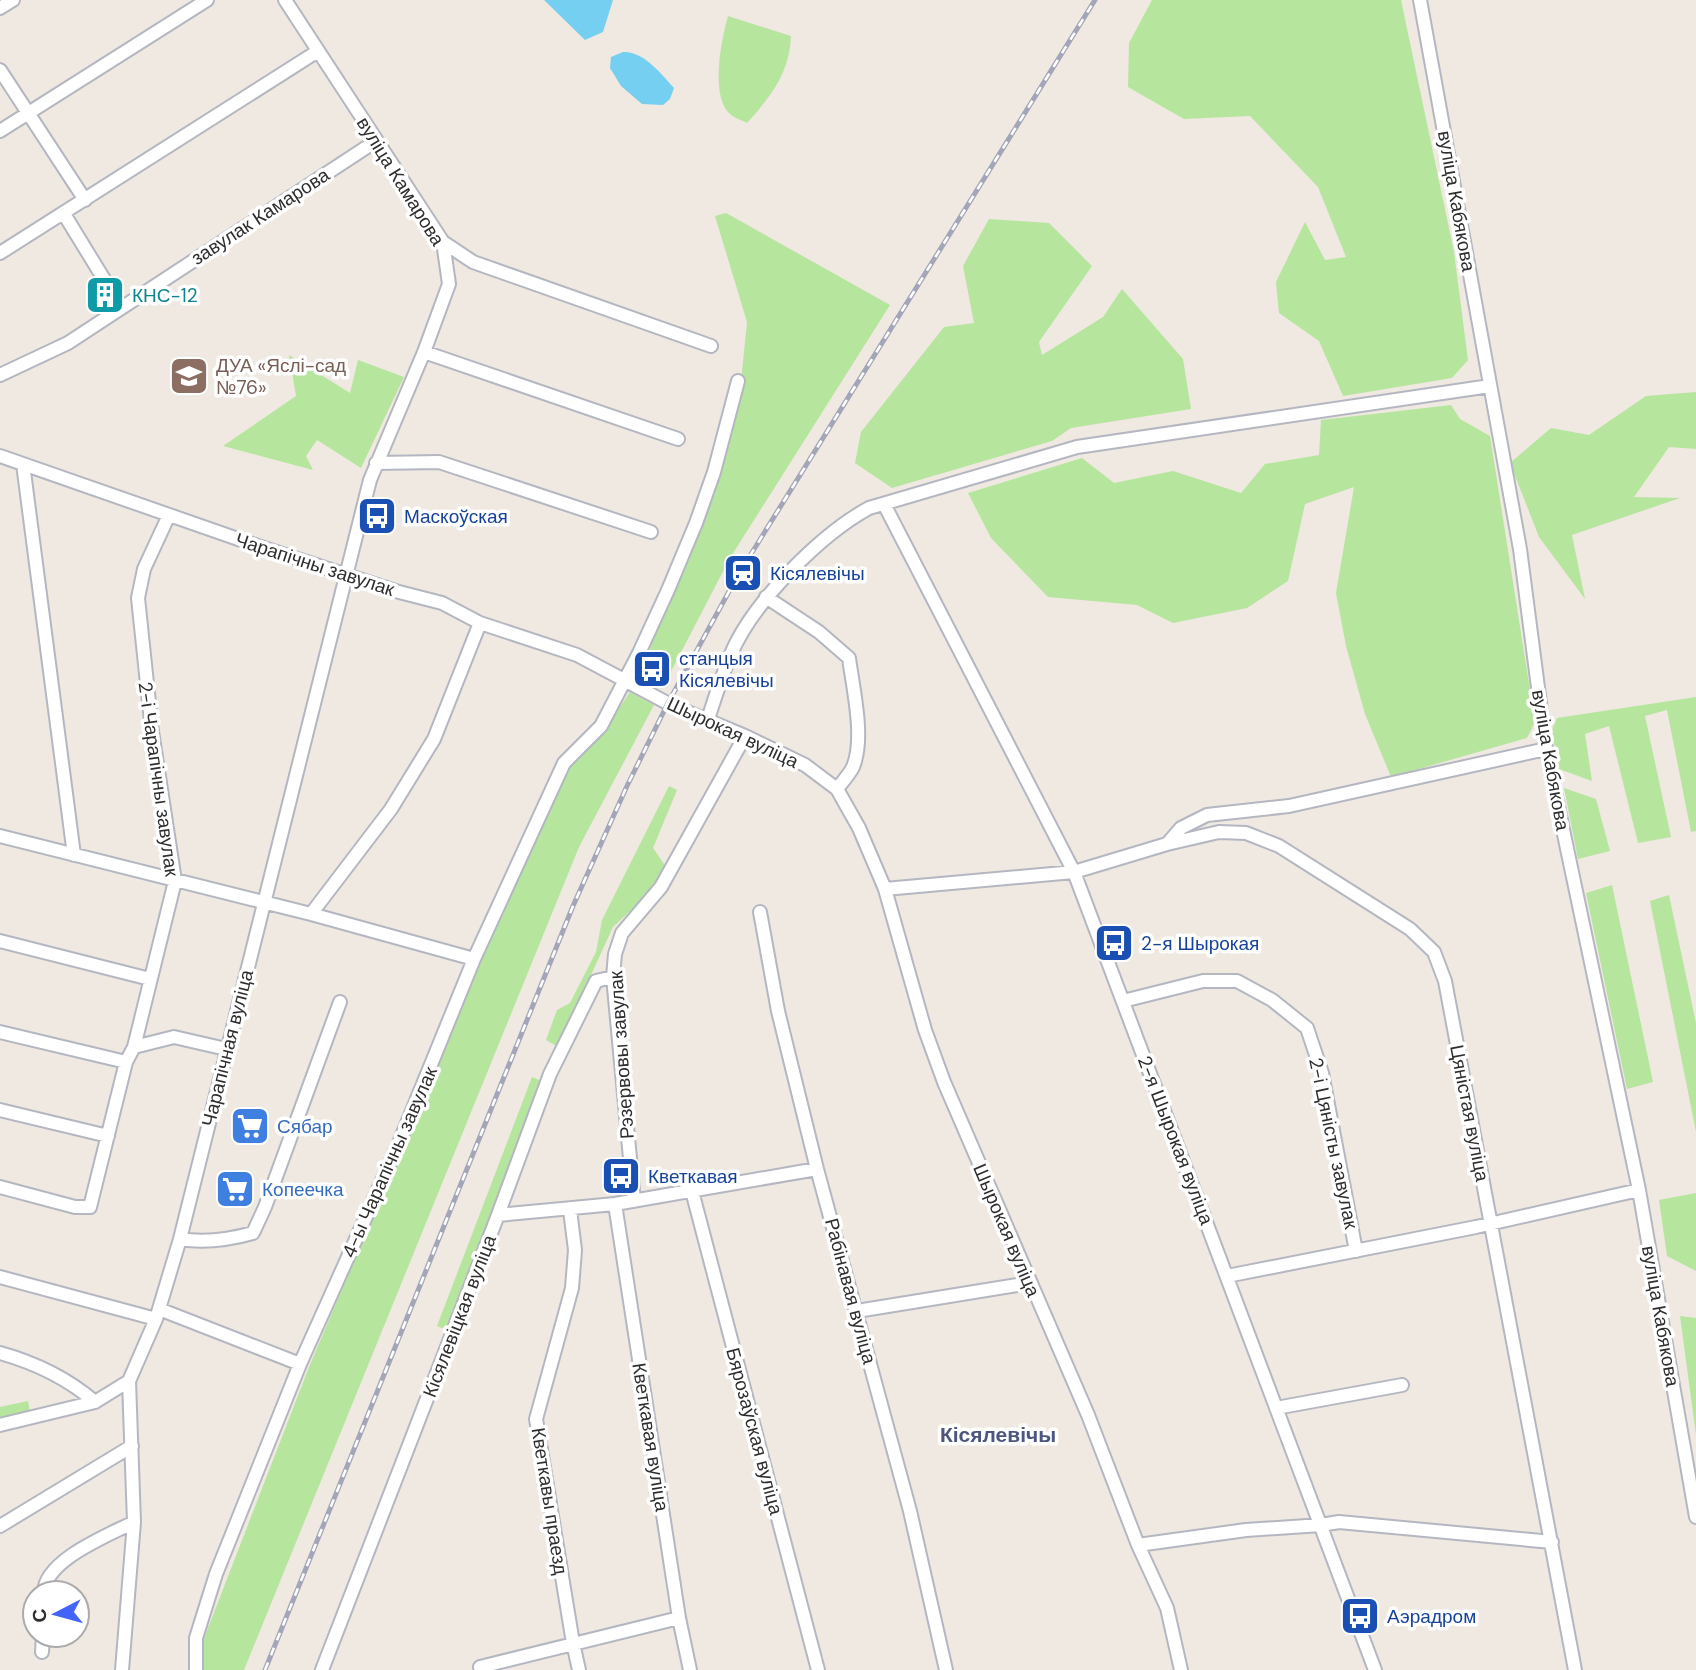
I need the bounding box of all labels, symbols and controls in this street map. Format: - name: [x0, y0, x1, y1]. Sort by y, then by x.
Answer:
- street label: вуліца Камарова: [351, 112, 450, 251]
- street label: вуліца Кабякова: [1432, 129, 1481, 274]
- street label: завулак Камарова: [186, 162, 334, 270]
- building icon: КНС-12: [84, 274, 126, 316]
- place label: КНС-12: [132, 283, 198, 308]
- place label: ДУА «Яслі-сад №76»: [216, 353, 346, 400]
- school or university icon: ДУА «Яслі-сад №76»: [168, 355, 210, 397]
- bus stop icon: Маскоўская: [356, 495, 398, 537]
- place label: Маскоўская: [404, 504, 508, 529]
- street label: Чарапічны завулак: [232, 527, 398, 602]
- station icon: Кісялевічы: [722, 552, 764, 594]
- place label: Кісялевічы: [770, 561, 865, 586]
- place label: станцыя Кісялевічы: [679, 646, 774, 693]
- bus stop icon: станцыя Кісялевічы: [631, 648, 673, 690]
- street label: 2-і Чарапічны завулак: [132, 680, 185, 879]
- street label: вуліца Кабякова: [1526, 688, 1575, 833]
- street label: Шырокая вуліца: [663, 691, 803, 774]
- bus stop icon: 2-я Шырокая: [1093, 922, 1135, 964]
- place label: 2-я Шырокая: [1141, 931, 1259, 956]
- street label: Чарапічная вуліца: [196, 967, 259, 1129]
- street label: Рэзервовы завулак: [603, 969, 640, 1140]
- street label: Цяністая вуліца: [1444, 1043, 1495, 1184]
- street label: 2-я Шырокая вуліца: [1132, 1052, 1219, 1229]
- street label: 2-і Цяністы завулак: [1303, 1055, 1364, 1232]
- street label: 4-ы Чарапічны завулак: [336, 1062, 443, 1262]
- supermarket icon: Сябар: [229, 1105, 271, 1147]
- place label: Сябар: [277, 1114, 333, 1139]
- bus stop icon: Кветкавая: [600, 1155, 642, 1197]
- street label: Шырокая вуліца: [967, 1160, 1046, 1301]
- place label: Кветкавая: [648, 1164, 738, 1189]
- supermarket icon: Копеечка: [214, 1168, 256, 1210]
- place label: Копеечка: [262, 1177, 344, 1202]
- street label: Рабінавая вуліца: [819, 1215, 882, 1367]
- street label: Кісялевіцкая вуліца: [417, 1231, 502, 1401]
- street label: вуліца Кабякова: [1636, 1244, 1685, 1389]
- street label: Бярозаўская вуліца: [720, 1345, 789, 1518]
- street label: Кветкавая вуліца: [626, 1361, 675, 1514]
- district label: Кісялевічы: [940, 1421, 1056, 1449]
- street label: Кветкавы праезд: [526, 1426, 573, 1576]
- north arrow: [21, 1579, 91, 1649]
- bus stop icon: Аэрадром: [1339, 1595, 1381, 1637]
- place label: Аэрадром: [1387, 1604, 1476, 1629]
- text: С: [26, 1607, 53, 1624]

